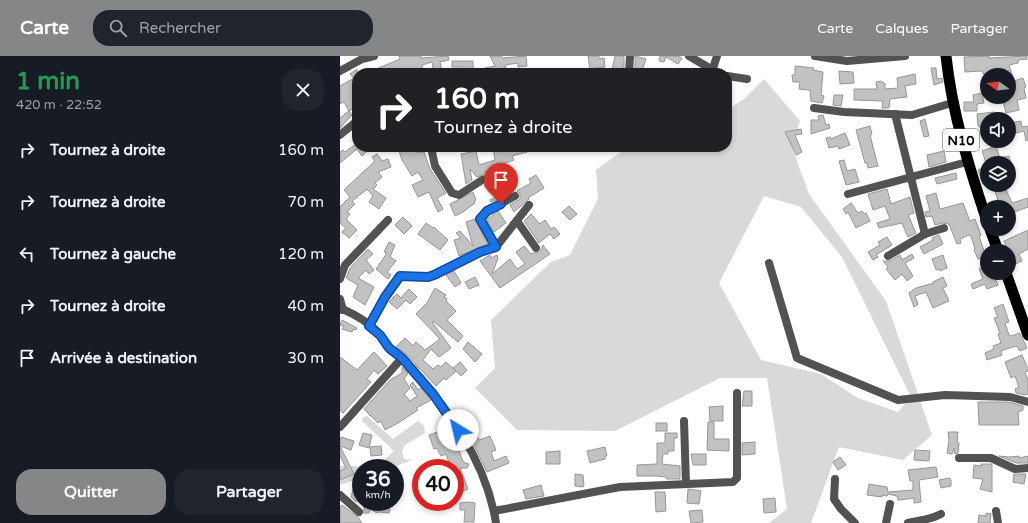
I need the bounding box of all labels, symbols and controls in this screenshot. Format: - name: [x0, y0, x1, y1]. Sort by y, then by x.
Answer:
- search box: [93, 10, 373, 46]
- text: Carte: [20, 17, 69, 39]
- icon: search: [107, 17, 129, 39]
- text: Rechercher: [139, 19, 221, 37]
- text: Carte: [817, 20, 853, 37]
- text: Calques: [875, 20, 928, 37]
- text: Partager: [950, 20, 1008, 37]
- text: 1 min: [16, 67, 80, 96]
- north arrow: [980, 68, 1016, 104]
- map controls: [980, 68, 1016, 280]
- button: close: [282, 69, 324, 111]
- text: 160 m: [434, 82, 520, 116]
- icon: right: [368, 84, 420, 136]
- text: 420 m · 22:52: [16, 97, 102, 113]
- button: sound: [980, 112, 1016, 148]
- text: Tournez à droite: [434, 116, 573, 138]
- road number: N10: [943, 129, 979, 151]
- icon: right: [16, 139, 38, 161]
- text: Tournez à droite: [50, 141, 165, 159]
- text: 160 m: [278, 141, 324, 159]
- button: layers: [980, 156, 1016, 192]
- pin: [484, 163, 518, 204]
- icon: arrive: [490, 169, 512, 191]
- icon: right: [16, 191, 38, 213]
- text: Tournez à droite: [50, 193, 165, 211]
- text: 70 m: [287, 193, 324, 211]
- button: +: [980, 200, 1016, 236]
- icon: left: [16, 243, 38, 265]
- button: −: [980, 244, 1016, 280]
- text: Tournez à gauche: [50, 245, 176, 263]
- text: 120 m: [278, 245, 324, 263]
- icon: right: [16, 295, 38, 317]
- text: Tournez à droite: [50, 297, 165, 315]
- text: 40 m: [287, 297, 324, 315]
- icon: arrive: [16, 347, 38, 369]
- text: Arrivée à destination: [50, 349, 197, 367]
- text: 30 m: [287, 349, 324, 367]
- position arrow: [437, 409, 479, 451]
- speed limit sign: 40: [412, 459, 464, 511]
- text: 36: [365, 468, 391, 492]
- button: Quitter: [16, 469, 166, 515]
- button: Partager: [174, 469, 324, 515]
- text: km/h: [365, 489, 391, 501]

